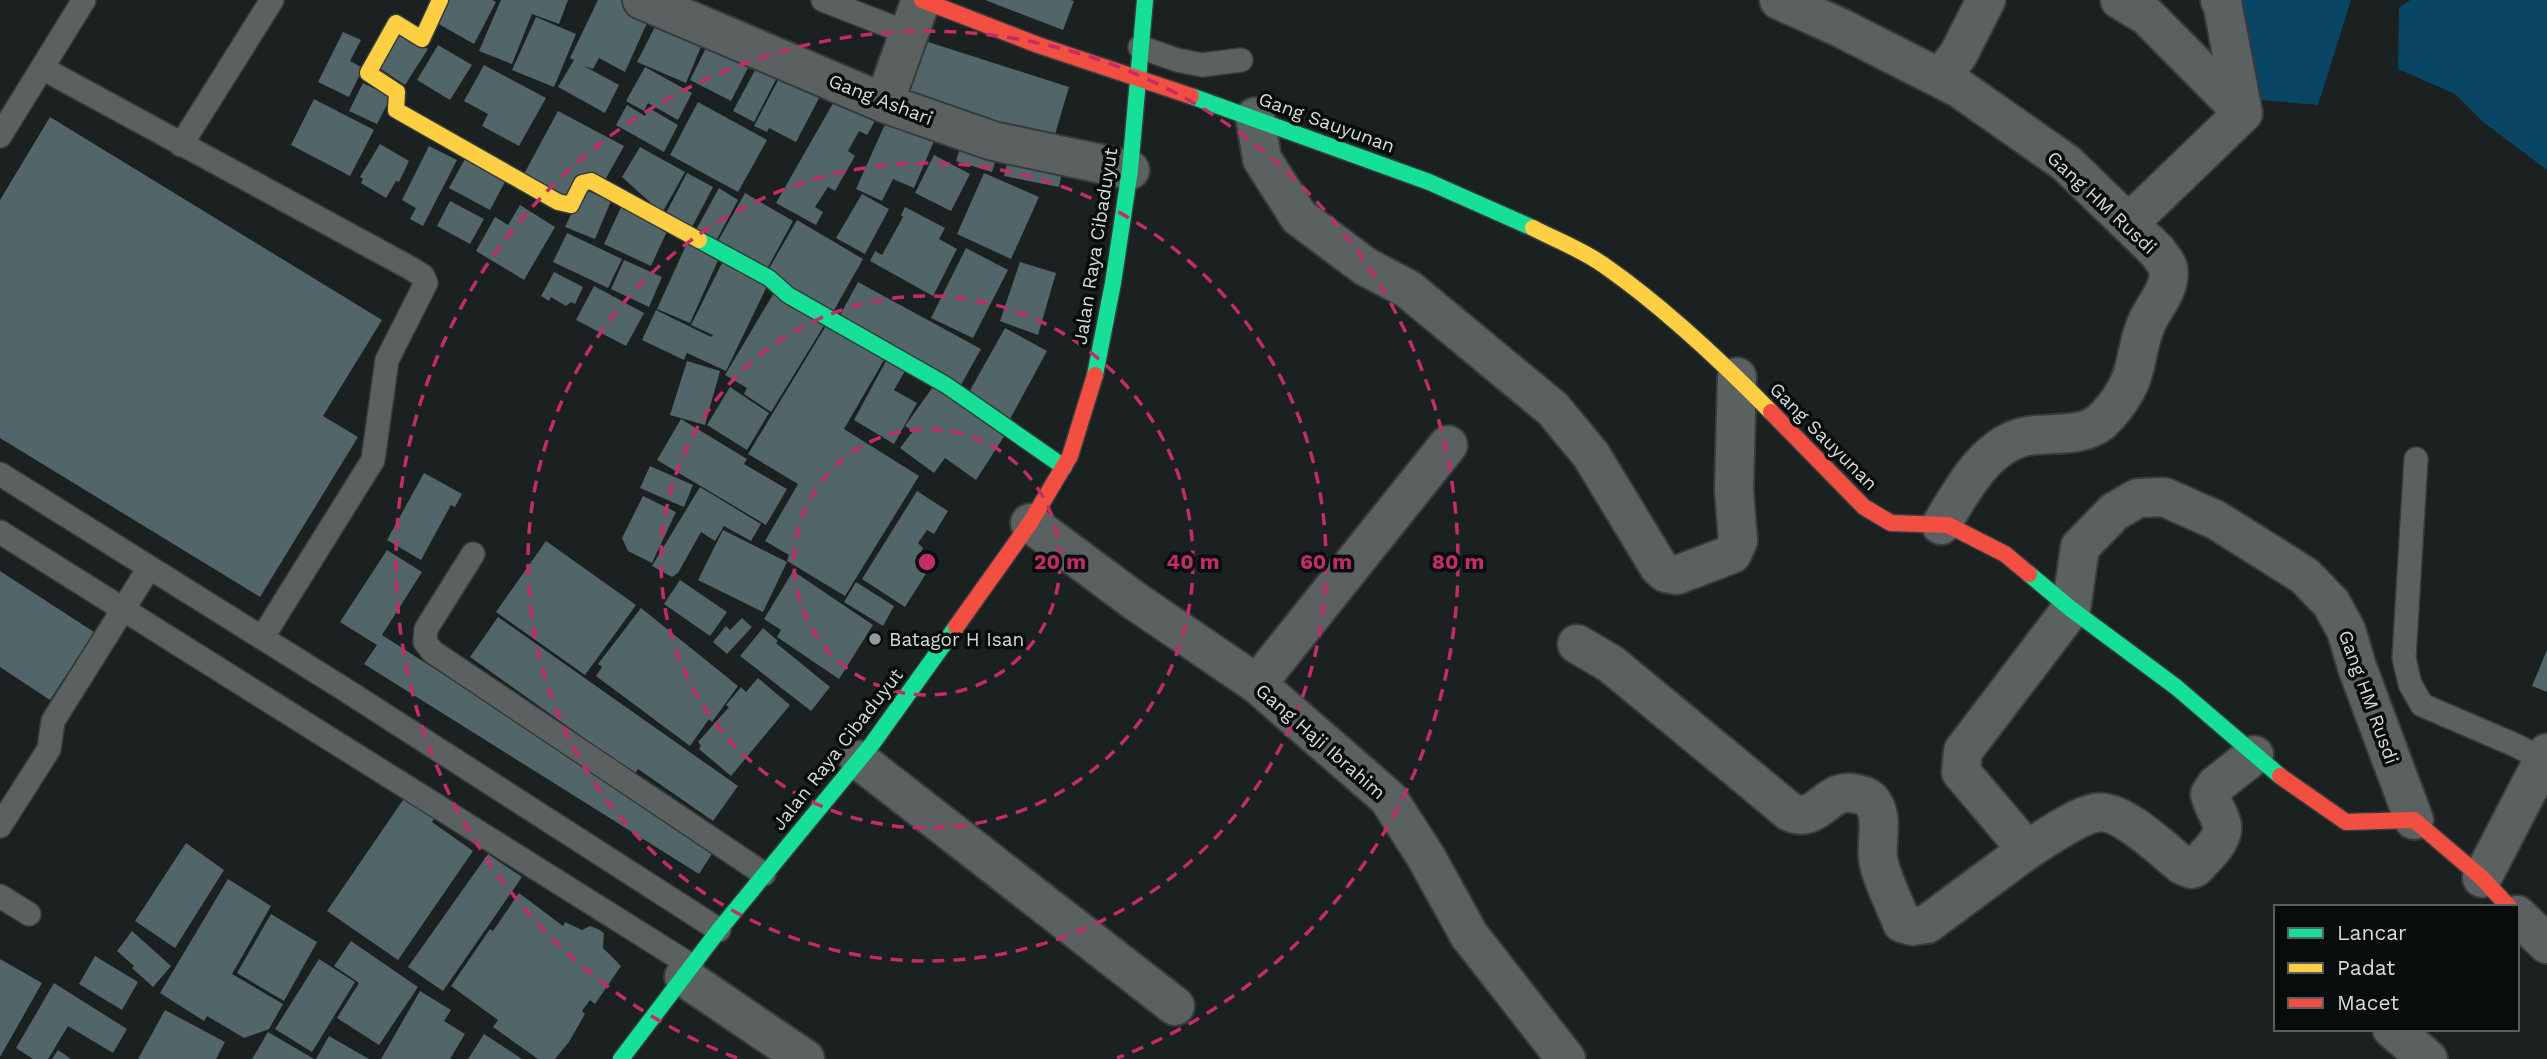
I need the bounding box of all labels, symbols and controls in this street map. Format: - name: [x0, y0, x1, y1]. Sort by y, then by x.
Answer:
- street label: Gang Ashari: [825, 69, 936, 130]
- street label: Gang Sauyunan: [1256, 87, 1398, 158]
- street label: Jalan Raya Cibaduyut: [1069, 146, 1122, 346]
- street label: Gang HM Rusdi: [2042, 146, 2161, 259]
- street label: Gang Sauyunan: [1765, 378, 1882, 495]
- text: 20 m: [1034, 549, 1086, 574]
- text: 40 m: [1167, 549, 1219, 574]
- text: 60 m: [1300, 549, 1352, 574]
- text: 80 m: [1432, 549, 1484, 574]
- centre of rings: [915, 550, 939, 574]
- street label: Gang HM Rusdi: [2334, 627, 2403, 767]
- place label: Batagor H Isan: [889, 628, 1024, 651]
- marker: Batagor H Isan: [867, 631, 883, 647]
- street label: Jalan Raya Cibaduyut: [767, 664, 908, 835]
- street label: Gang Haji Ibrahim: [1251, 679, 1390, 804]
- legend: [2274, 905, 2519, 1031]
- text: Lancar: [2337, 920, 2407, 945]
- text: Padat: [2337, 955, 2395, 980]
- text: Macet: [2337, 990, 2399, 1015]

